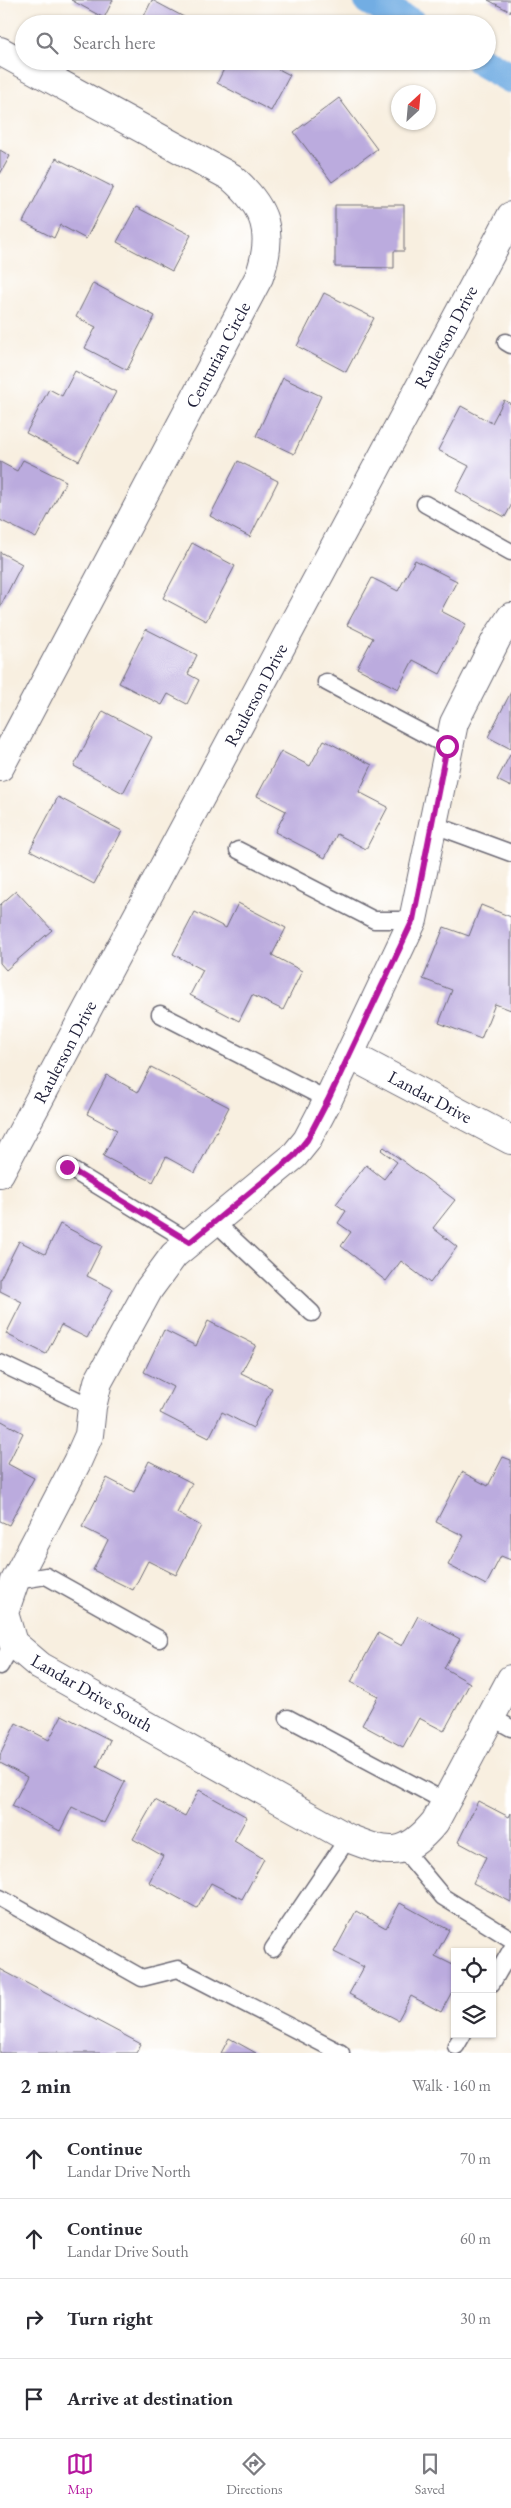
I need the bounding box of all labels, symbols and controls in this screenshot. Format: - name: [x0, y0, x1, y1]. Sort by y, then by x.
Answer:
- search box: [15, 15, 496, 70]
- icon: search: [33, 29, 61, 57]
- text: Search here: [73, 30, 155, 55]
- north arrow: [391, 85, 436, 130]
- street label: Raulerson Drive: [409, 281, 482, 392]
- street label: Centurian Circle: [180, 298, 255, 412]
- street label: Raulerson Drive: [219, 639, 292, 750]
- route start: [436, 735, 459, 758]
- street label: Raulerson Drive: [28, 996, 101, 1107]
- street label: Landar Drive: [384, 1065, 476, 1128]
- route end: [56, 1156, 79, 1179]
- street label: Landar Drive South: [27, 1648, 157, 1737]
- map controls: [451, 1948, 496, 2038]
- button: locate: [451, 1948, 496, 1993]
- button: layers: [451, 1993, 496, 2038]
- text: 2 min: [20, 2072, 71, 2099]
- text: Walk · 160 m: [412, 2075, 491, 2096]
- text: Continue: [67, 2136, 142, 2161]
- icon: ahead: [20, 2145, 48, 2173]
- text: 70 m: [460, 2148, 491, 2169]
- text: Landar Drive North: [67, 2161, 191, 2182]
- text: Continue: [67, 2216, 142, 2241]
- icon: ahead: [20, 2225, 48, 2253]
- text: 60 m: [460, 2228, 491, 2249]
- text: Landar Drive South: [67, 2241, 189, 2262]
- icon: right: [20, 2305, 48, 2333]
- text: Turn right: [67, 2306, 153, 2331]
- text: 30 m: [460, 2308, 491, 2329]
- icon: arrive: [20, 2385, 48, 2413]
- text: Arrive at destination: [67, 2386, 233, 2411]
- tab: Map: [66, 2450, 94, 2498]
- tab: Directions: [226, 2450, 283, 2498]
- tab: Saved: [415, 2450, 445, 2498]

